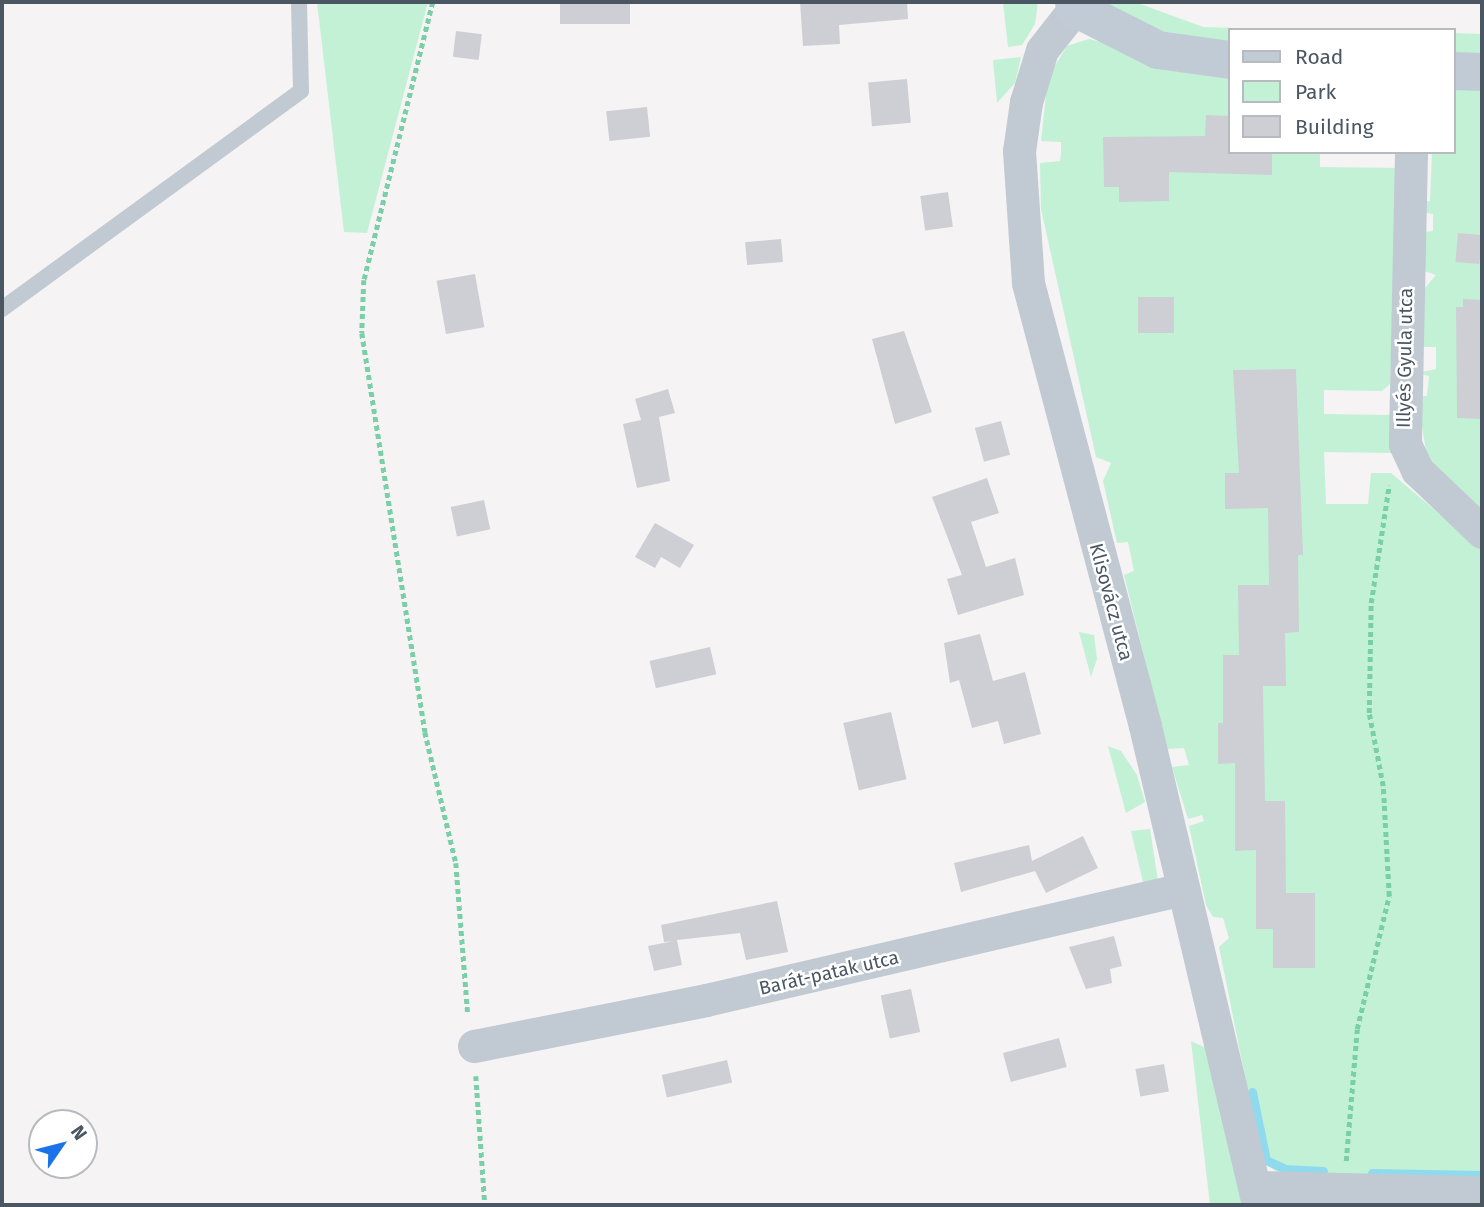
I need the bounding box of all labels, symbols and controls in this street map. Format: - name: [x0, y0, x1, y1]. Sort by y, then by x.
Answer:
- legend: [1228, 28, 1456, 154]
- text: Road: [1295, 44, 1343, 70]
- text: Park: [1295, 79, 1336, 105]
- text: Building: [1295, 114, 1374, 140]
- street label: Illyés Gyula utca: [1392, 288, 1418, 428]
- street label: Klisovácz utca: [1084, 541, 1138, 663]
- street label: Barát-patak utca: [757, 946, 901, 1000]
- north arrow: [28, 1109, 98, 1179]
- text: N: [66, 1121, 92, 1145]

